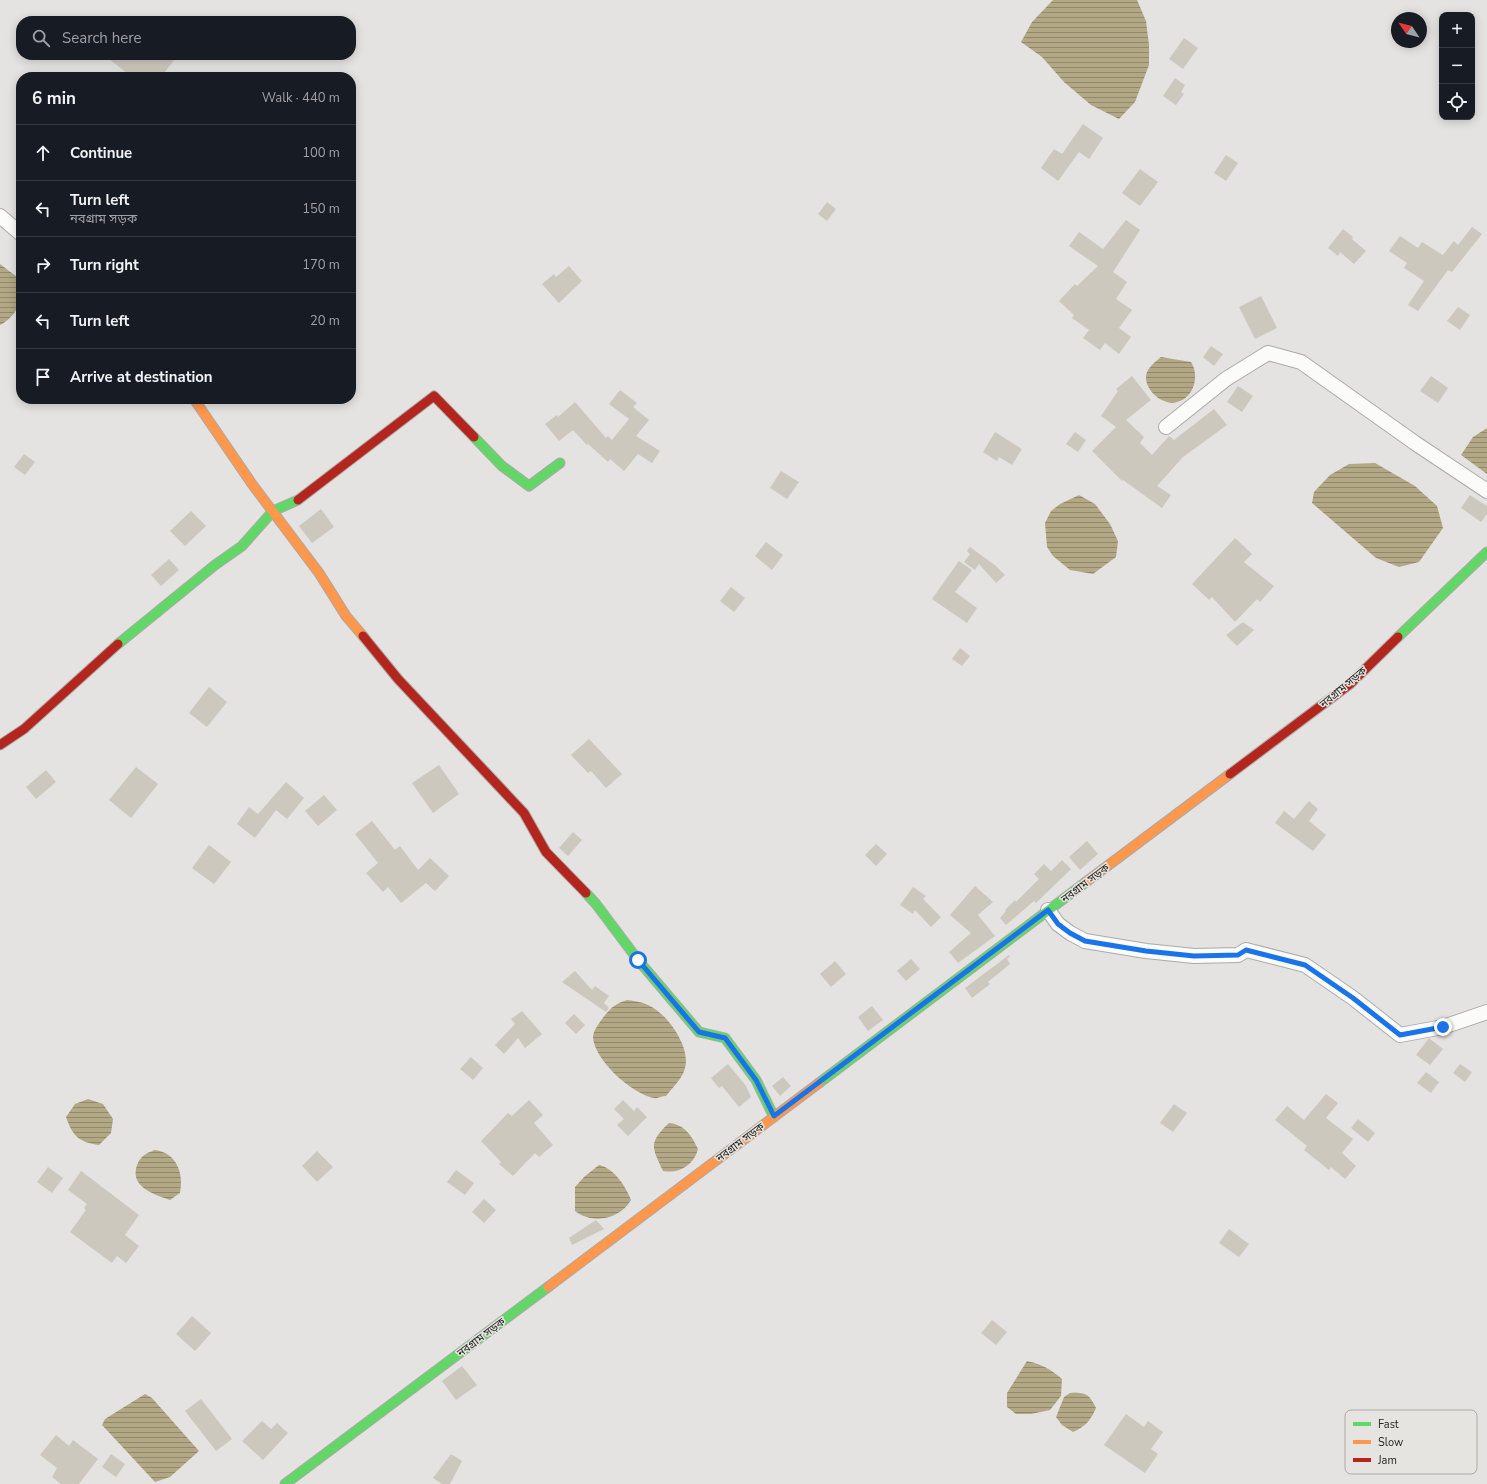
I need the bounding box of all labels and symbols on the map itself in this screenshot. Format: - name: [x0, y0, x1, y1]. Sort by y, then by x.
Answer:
- north arrow: [1391, 12, 1427, 48]
- street label: নবগ্রাম সড়ক: [1316, 663, 1370, 712]
- street label: নবগ্রাম সড়ক: [1057, 860, 1113, 907]
- route start: [629, 951, 647, 969]
- route end: [1434, 1018, 1452, 1036]
- street label: নবগ্রাম সড়ক: [712, 1119, 768, 1166]
- street label: নবগ্রাম সড়ক: [453, 1314, 509, 1361]
- legend: [1345, 1410, 1477, 1474]
- text: Fast: [1378, 1417, 1399, 1432]
- text: Slow: [1378, 1435, 1403, 1450]
- text: Jam: [1377, 1453, 1397, 1468]

